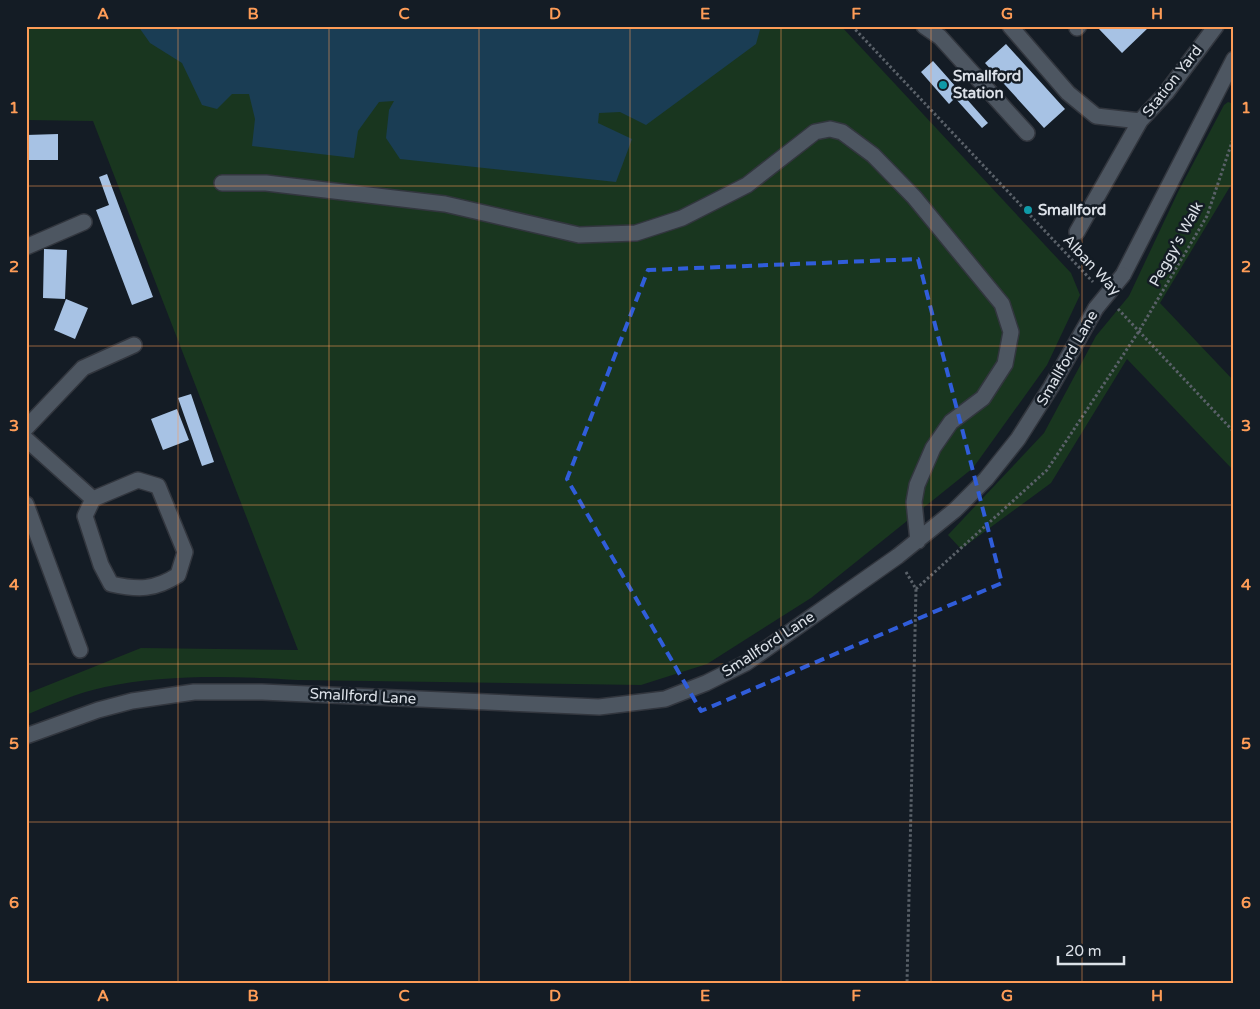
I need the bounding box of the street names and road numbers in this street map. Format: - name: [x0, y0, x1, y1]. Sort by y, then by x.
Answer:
- street label: Station Yard: [1138, 41, 1206, 121]
- street label: Peggy's Walk: [1145, 198, 1207, 290]
- street label: Alban Way: [1059, 231, 1125, 299]
- street label: Smallford Lane: [1033, 307, 1101, 409]
- street label: Smallford Lane: [718, 607, 818, 681]
- street label: Smallford Lane: [309, 684, 417, 708]

